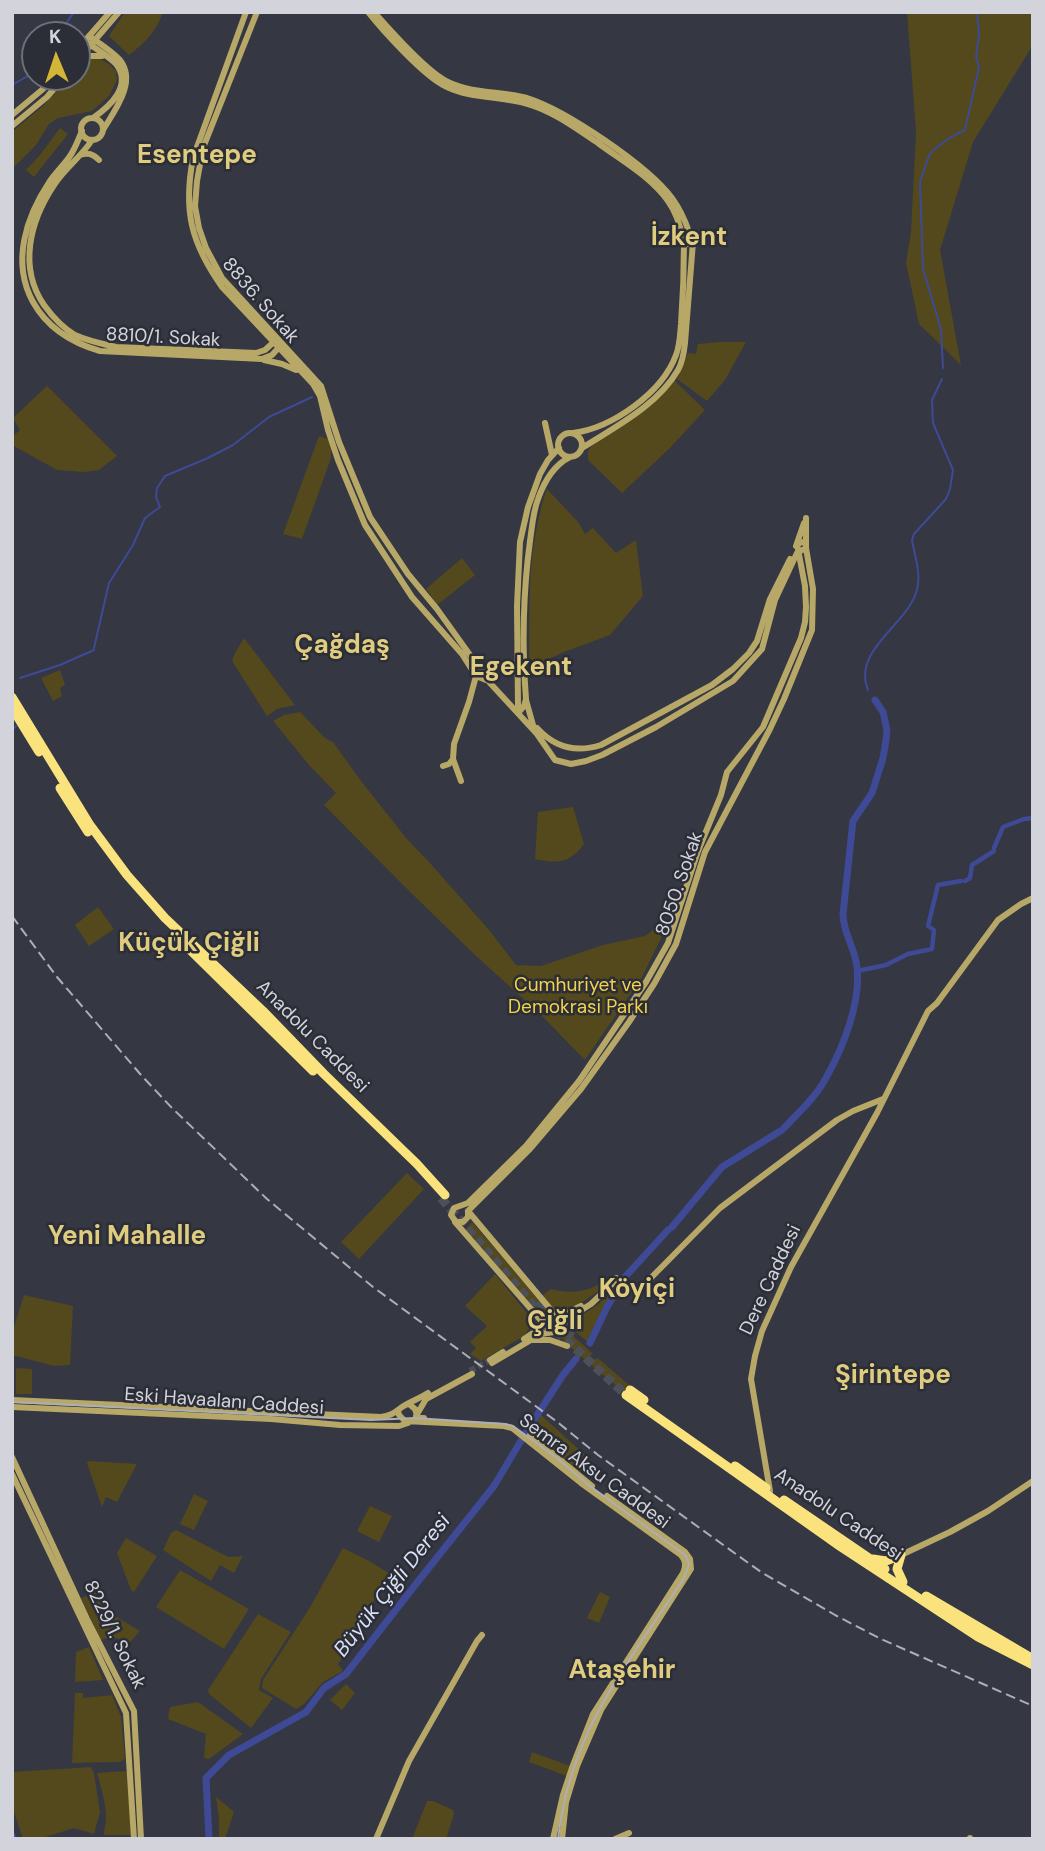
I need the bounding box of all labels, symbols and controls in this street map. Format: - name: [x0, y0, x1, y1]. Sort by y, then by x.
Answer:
- north arrow: [21, 21, 91, 91]
- text: K: [49, 24, 62, 49]
- district label: Esentepe: [137, 140, 257, 172]
- district label: İzkent: [651, 222, 727, 254]
- street label: 8836. Sokak: [217, 254, 303, 348]
- street label: 8810/1. Sokak: [105, 324, 221, 352]
- district label: Çağdaş: [294, 630, 390, 662]
- district label: Egekent: [470, 652, 572, 684]
- street label: 8050. Sokak: [651, 829, 709, 939]
- district label: Küçük Çiğli: [118, 928, 260, 960]
- park label: Cumhuriyet ve Demokrasi Parkı: [508, 975, 648, 1019]
- street label: Anadolu Caddesi: [251, 976, 373, 1098]
- district label: Yeni Mahalle: [48, 1221, 206, 1253]
- street label: Dere Caddesi: [736, 1221, 806, 1339]
- district label: Köyiçi: [599, 1274, 675, 1306]
- district label: Çiğli: [527, 1306, 583, 1338]
- district label: Şirintepe: [835, 1360, 951, 1392]
- street label: Eski Havaalanı Caddesi: [123, 1384, 325, 1420]
- street label: Semra Aksu Caddesi: [514, 1410, 674, 1534]
- street label: Anadolu Caddesi: [769, 1464, 907, 1566]
- water label: Büyük Çiğli Deresi: [329, 1510, 457, 1662]
- street label: 8229/1. Sokak: [78, 1577, 150, 1693]
- district label: Ataşehir: [569, 1655, 675, 1687]

